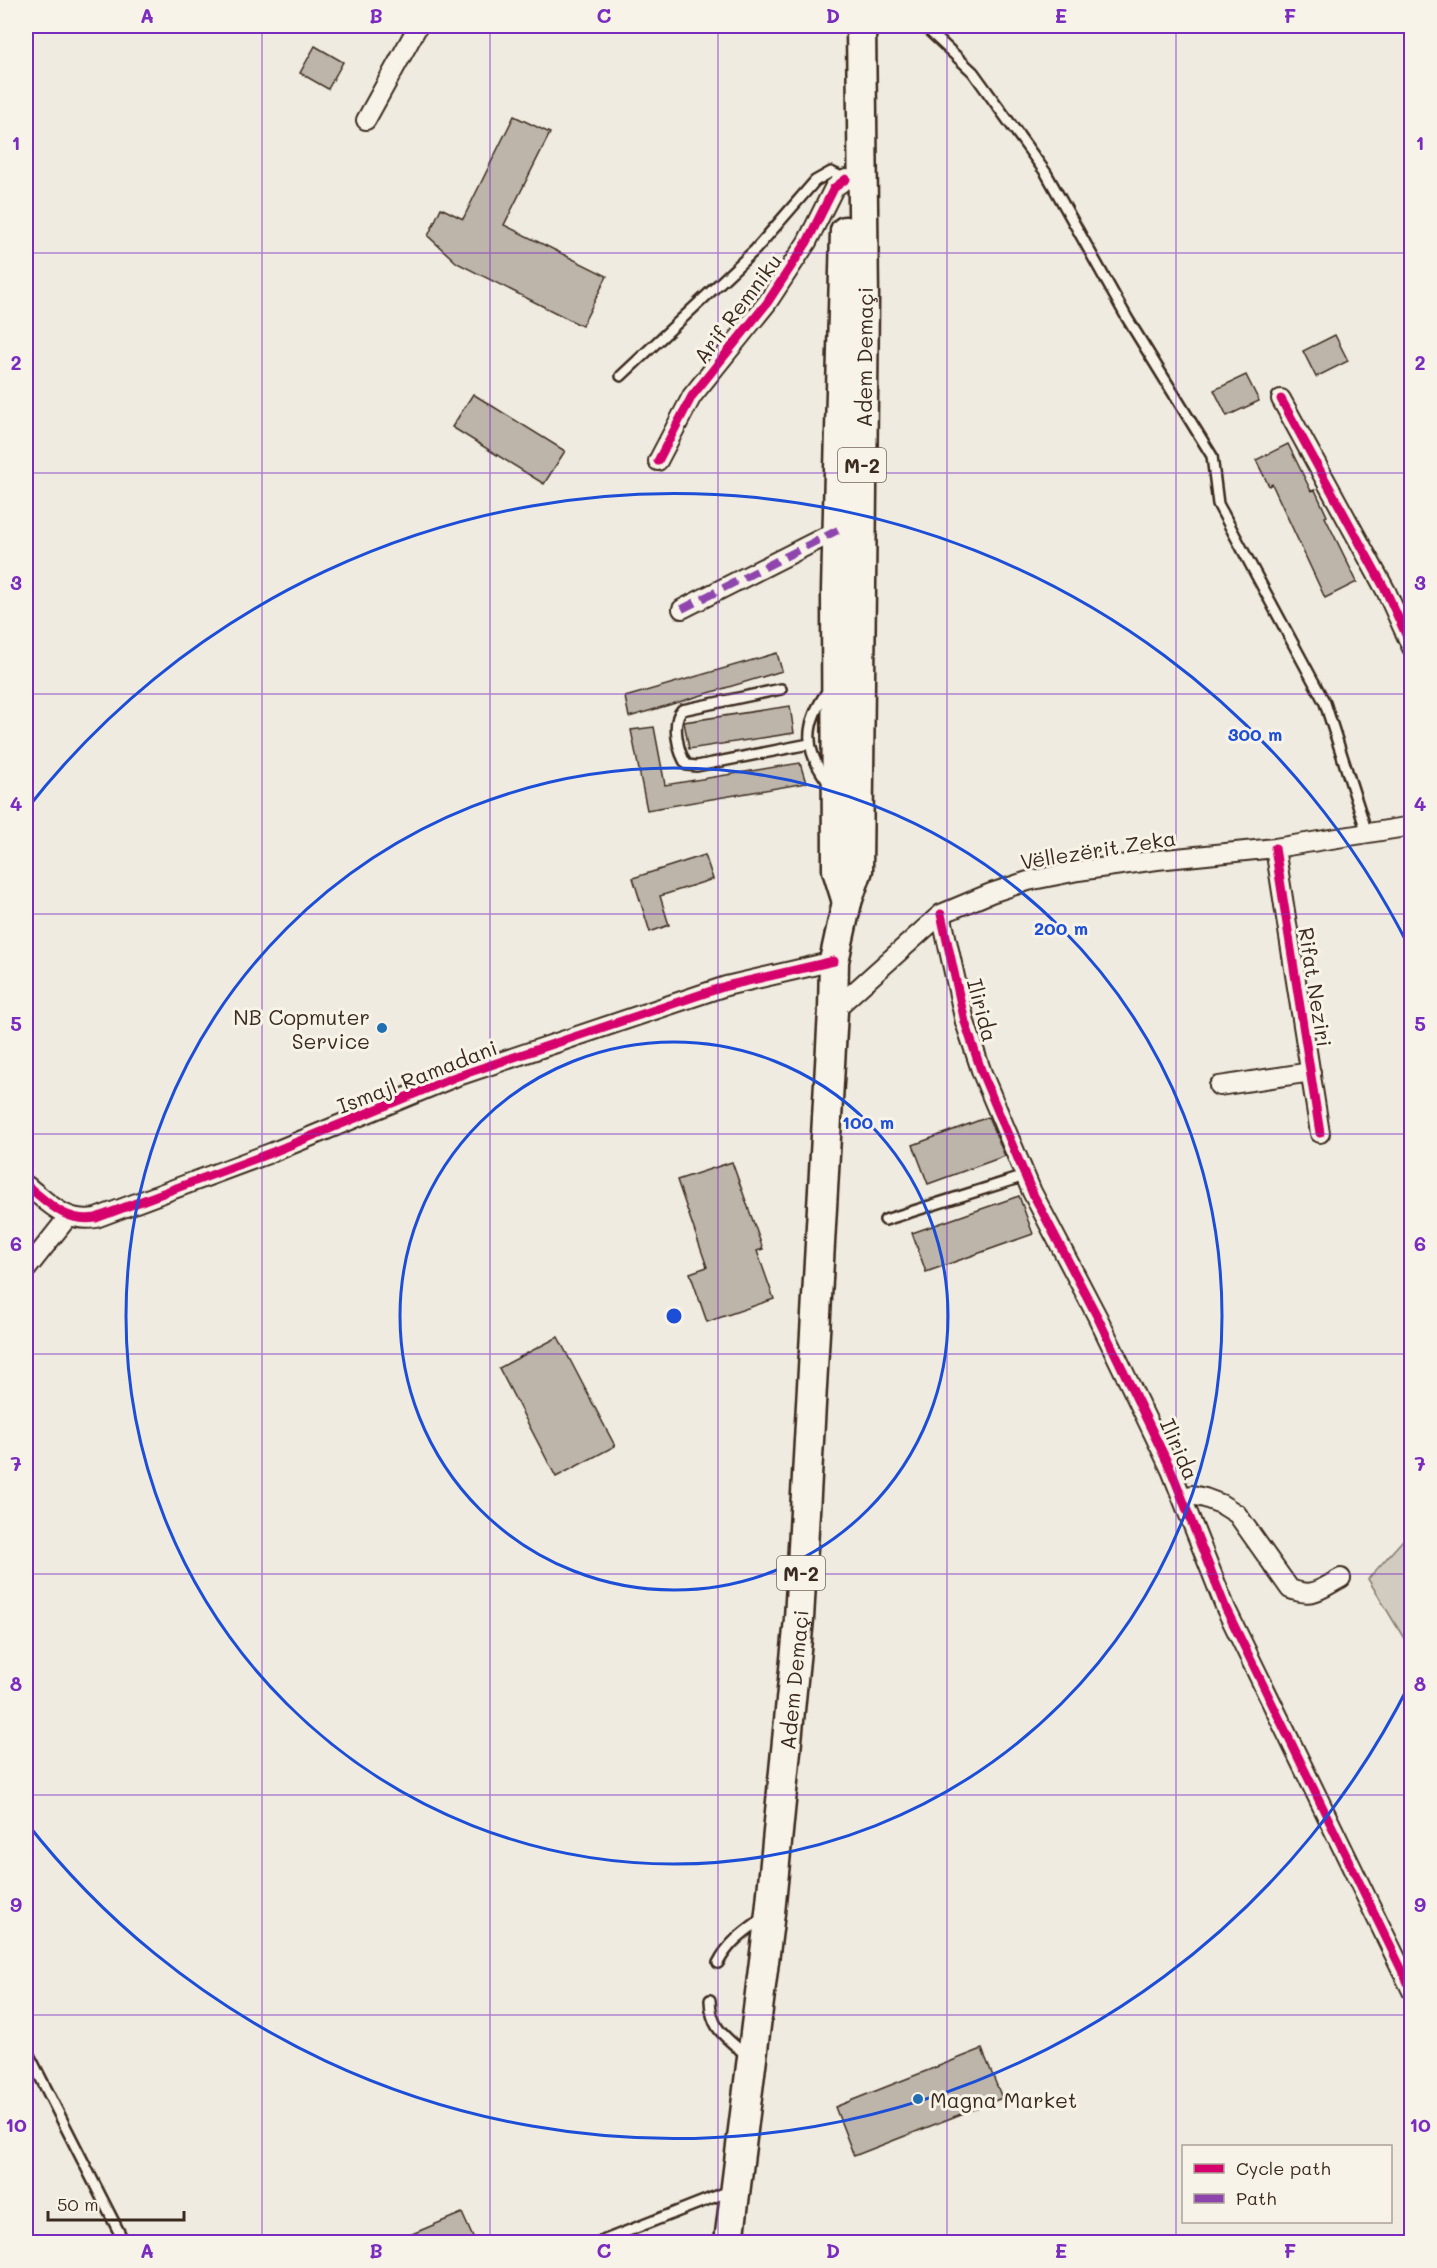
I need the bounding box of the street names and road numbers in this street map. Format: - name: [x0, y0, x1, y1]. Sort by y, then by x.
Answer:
- street label: Arif Remniku: [687, 248, 787, 368]
- street label: Adem Demaçi: [849, 287, 878, 428]
- road number: M-2: [838, 448, 886, 482]
- street label: Vëllezërit Zeka: [1018, 823, 1178, 875]
- street label: Rifat Neziri: [1293, 925, 1339, 1049]
- street label: Ilirida: [962, 975, 1004, 1045]
- street label: Ismajl Ramadani: [333, 1033, 501, 1119]
- street label: Ilirida: [1155, 1414, 1205, 1484]
- road number: M-2: [777, 1556, 825, 1590]
- street label: Adem Demaçi: [773, 1609, 813, 1751]

